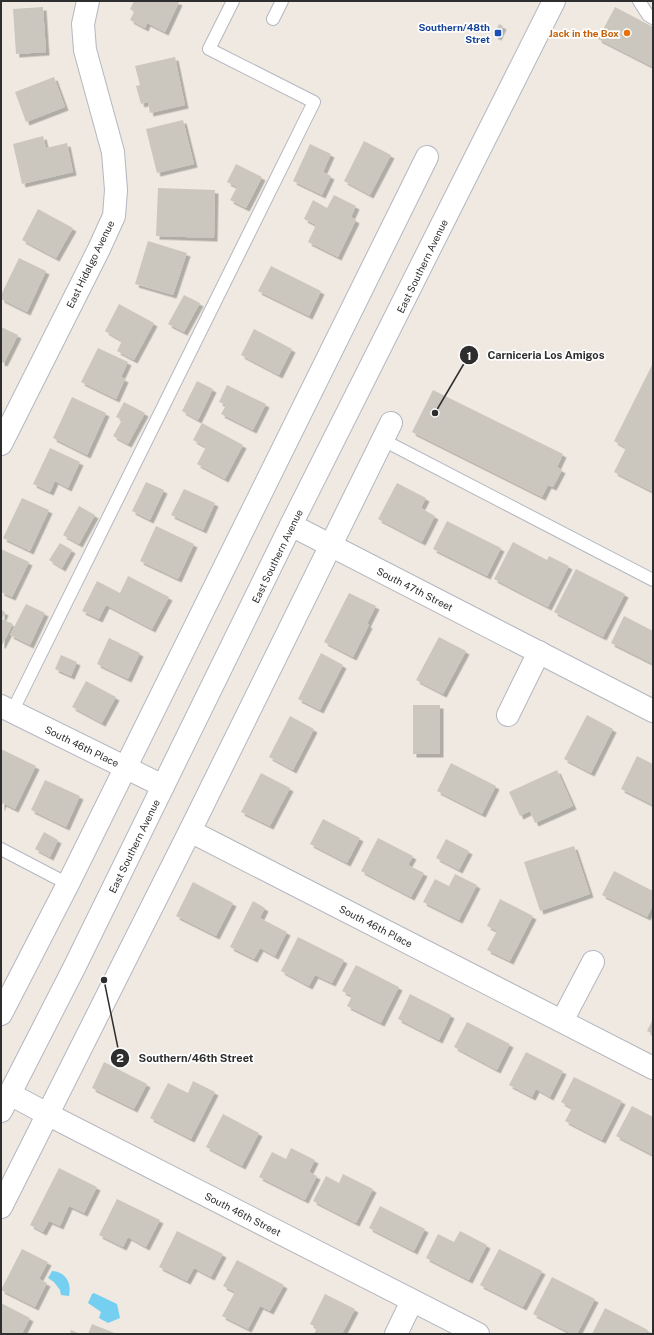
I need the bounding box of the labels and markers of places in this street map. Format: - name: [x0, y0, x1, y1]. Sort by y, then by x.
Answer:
- place label: Southern/48th Stret: [418, 21, 490, 45]
- place label: Jack in the Box: [549, 27, 619, 39]
- marker: Southern/48th Stret: [493, 28, 503, 38]
- marker: Jack in the Box: [622, 28, 632, 38]
- callout: Carniceria Los Amigos: [459, 344, 612, 367]
- callout: Southern/46th Street: [110, 1047, 261, 1070]

